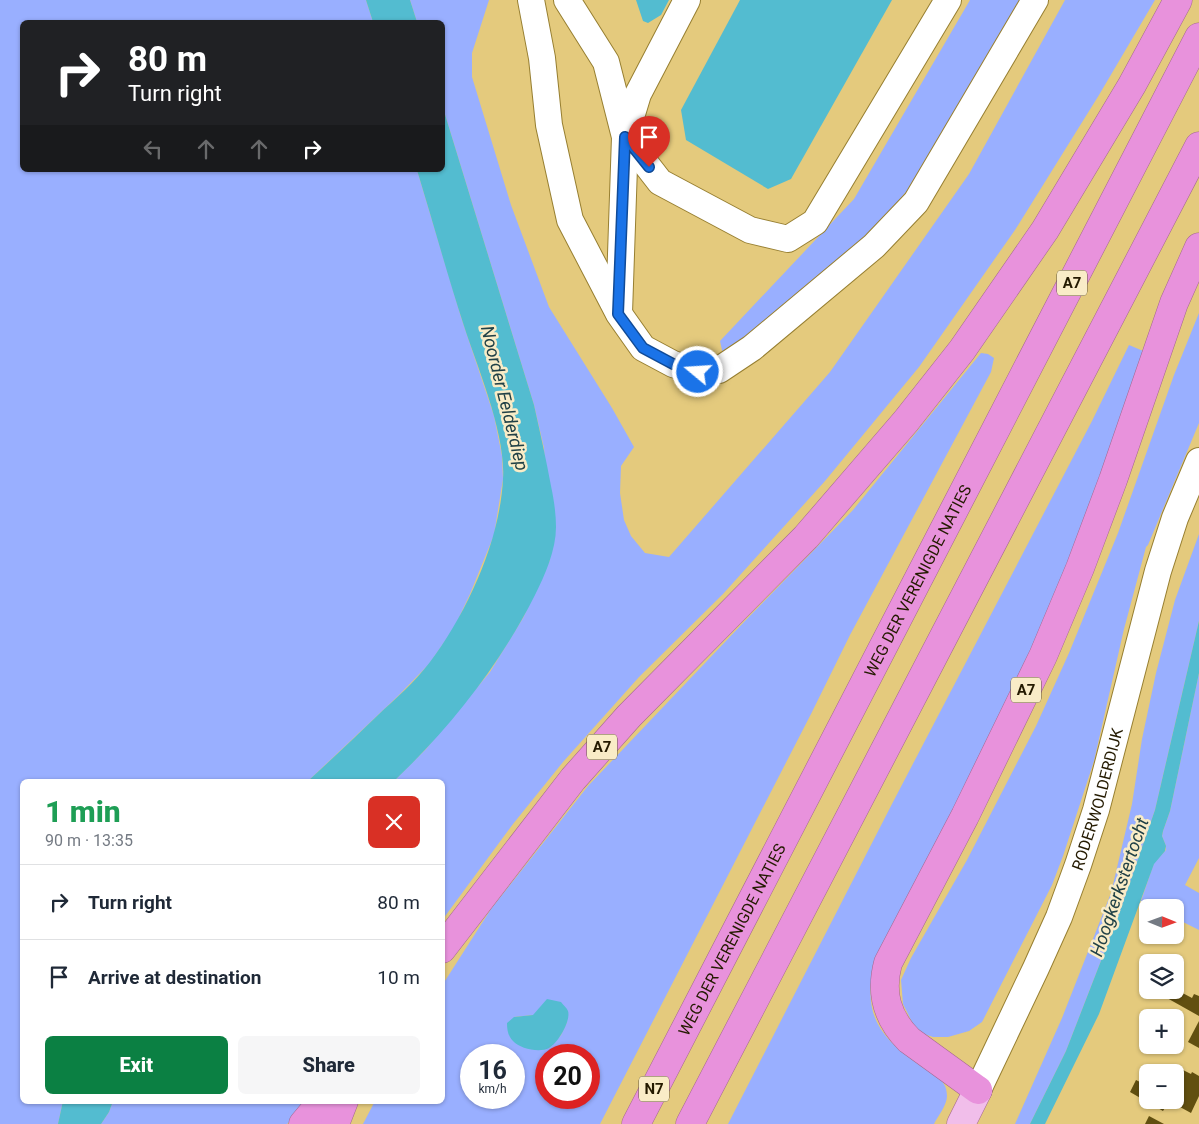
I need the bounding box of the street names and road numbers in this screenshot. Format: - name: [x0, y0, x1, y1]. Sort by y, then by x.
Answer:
- road number: A7: [1057, 270, 1087, 296]
- street label: WEG DER VERENIGDE NATIES: [860, 481, 975, 680]
- road number: A7: [1011, 678, 1041, 702]
- street label: RODERWOLDERDIJK: [1067, 725, 1127, 873]
- road number: A7: [587, 734, 617, 760]
- street label: WEG DER VERENIGDE NATIES: [674, 840, 789, 1038]
- road number: N7: [639, 1076, 669, 1102]

